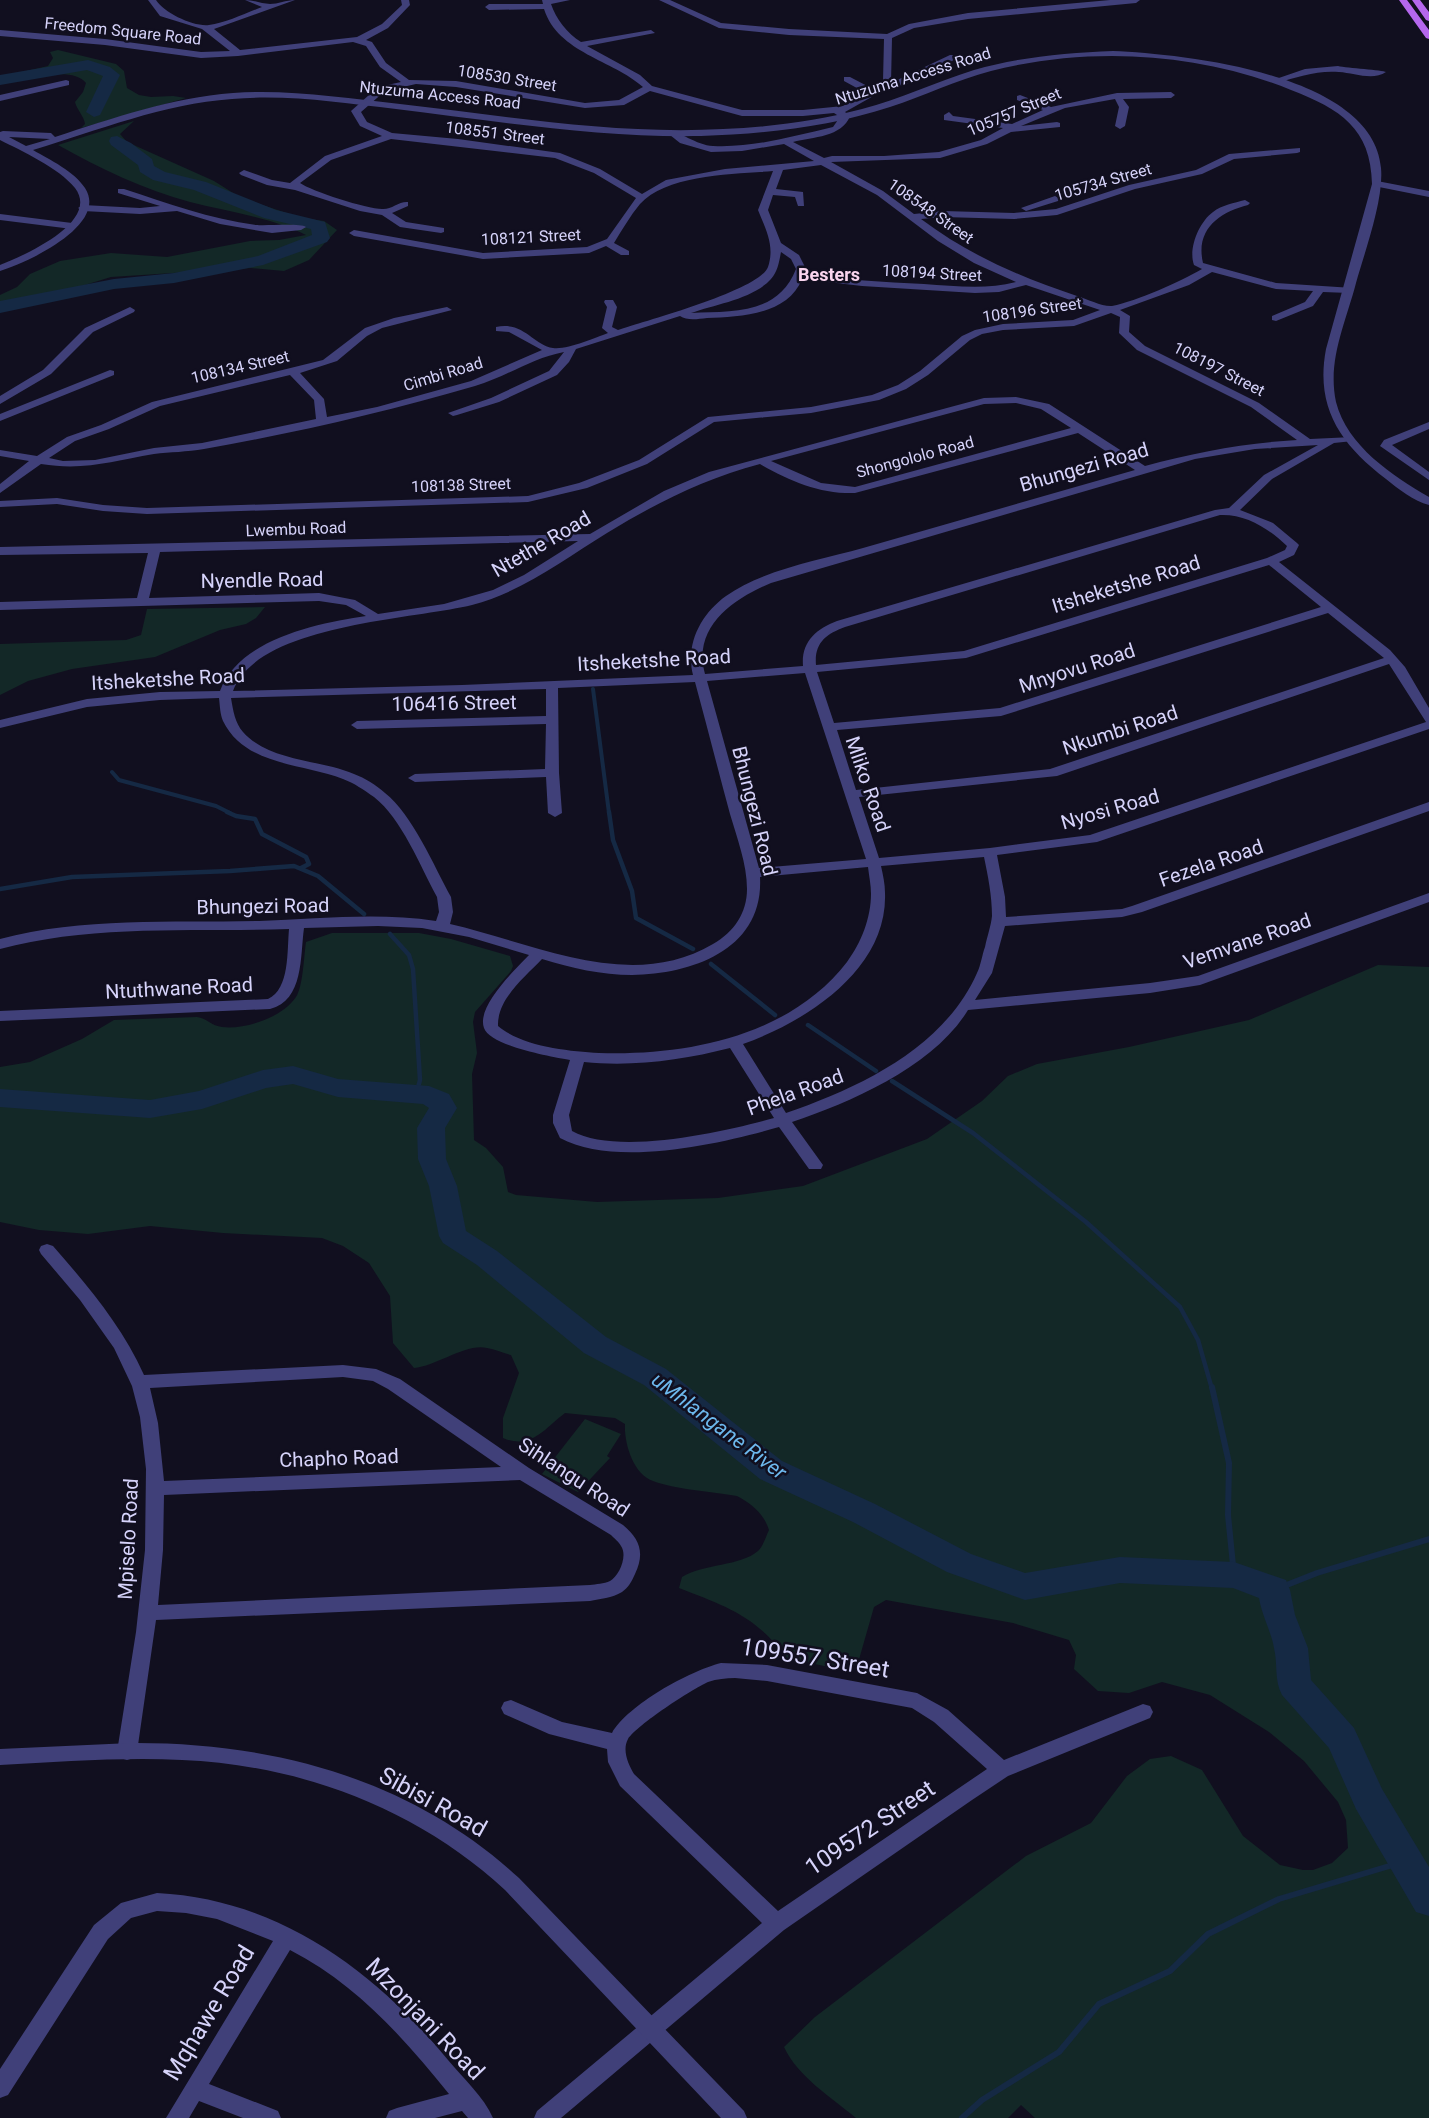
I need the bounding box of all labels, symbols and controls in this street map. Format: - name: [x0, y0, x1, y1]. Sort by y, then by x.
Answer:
- street label: Freedom Square Road: [44, 13, 202, 49]
- street label: Ntuzuma Access Road: [833, 43, 993, 109]
- street label: 108530 Street: [456, 61, 558, 95]
- street label: Ntuzuma Access Road: [359, 77, 521, 113]
- street label: 105757 Street: [964, 84, 1064, 140]
- street label: 108551 Street: [444, 117, 546, 149]
- street label: 105734 Street: [1052, 159, 1154, 205]
- street label: 108548 Street: [885, 174, 977, 248]
- street label: 108121 Street: [481, 225, 581, 249]
- street label: 108194 Street: [882, 261, 982, 285]
- district label: Besters: [798, 264, 860, 285]
- street label: 108196 Street: [981, 294, 1083, 326]
- street label: 108197 Street: [1170, 338, 1268, 400]
- street label: 108134 Street: [189, 346, 291, 388]
- street label: Cimbi Road: [401, 353, 485, 395]
- street label: Shongololo Road: [854, 432, 976, 482]
- street label: Bhungezi Road: [1017, 437, 1151, 497]
- street label: 108138 Street: [411, 474, 511, 496]
- street label: Ntethe Road: [487, 506, 595, 582]
- street label: Lwembu Road: [245, 518, 347, 540]
- street label: Itsheketshe Road: [1049, 550, 1203, 618]
- street label: Nyendle Road: [200, 567, 324, 593]
- street label: Mnyovu Road: [1016, 638, 1138, 698]
- street label: Itsheketshe Road: [577, 644, 731, 676]
- street label: Itsheketshe Road: [91, 663, 245, 695]
- street label: 106416 Street: [391, 690, 517, 716]
- street label: Nkumbi Road: [1059, 700, 1181, 760]
- street label: Mliko Road: [840, 733, 896, 835]
- street label: Bhungezi Road: [727, 744, 783, 878]
- street label: Nyosi Road: [1058, 784, 1162, 834]
- street label: Fezela Road: [1156, 834, 1266, 892]
- street label: Bhungezi Road: [196, 893, 330, 919]
- street label: Vemvane Road: [1180, 908, 1314, 974]
- street label: Ntuthwane Road: [105, 972, 253, 1004]
- street label: Phela Road: [744, 1063, 846, 1121]
- water label: uMhlangane River: [647, 1368, 792, 1485]
- street label: Sihlangu Road: [514, 1432, 634, 1522]
- street label: Chapho Road: [279, 1444, 399, 1472]
- street label: Mpiselo Road: [113, 1478, 143, 1600]
- street label: 109557 Street: [739, 1632, 892, 1684]
- street label: Sibisi Road: [374, 1761, 492, 1843]
- street label: 109572 Street: [800, 1774, 940, 1882]
- street label: Mqhawe Road: [158, 1940, 260, 2086]
- street label: Mzonjani Road: [360, 1952, 490, 2086]

